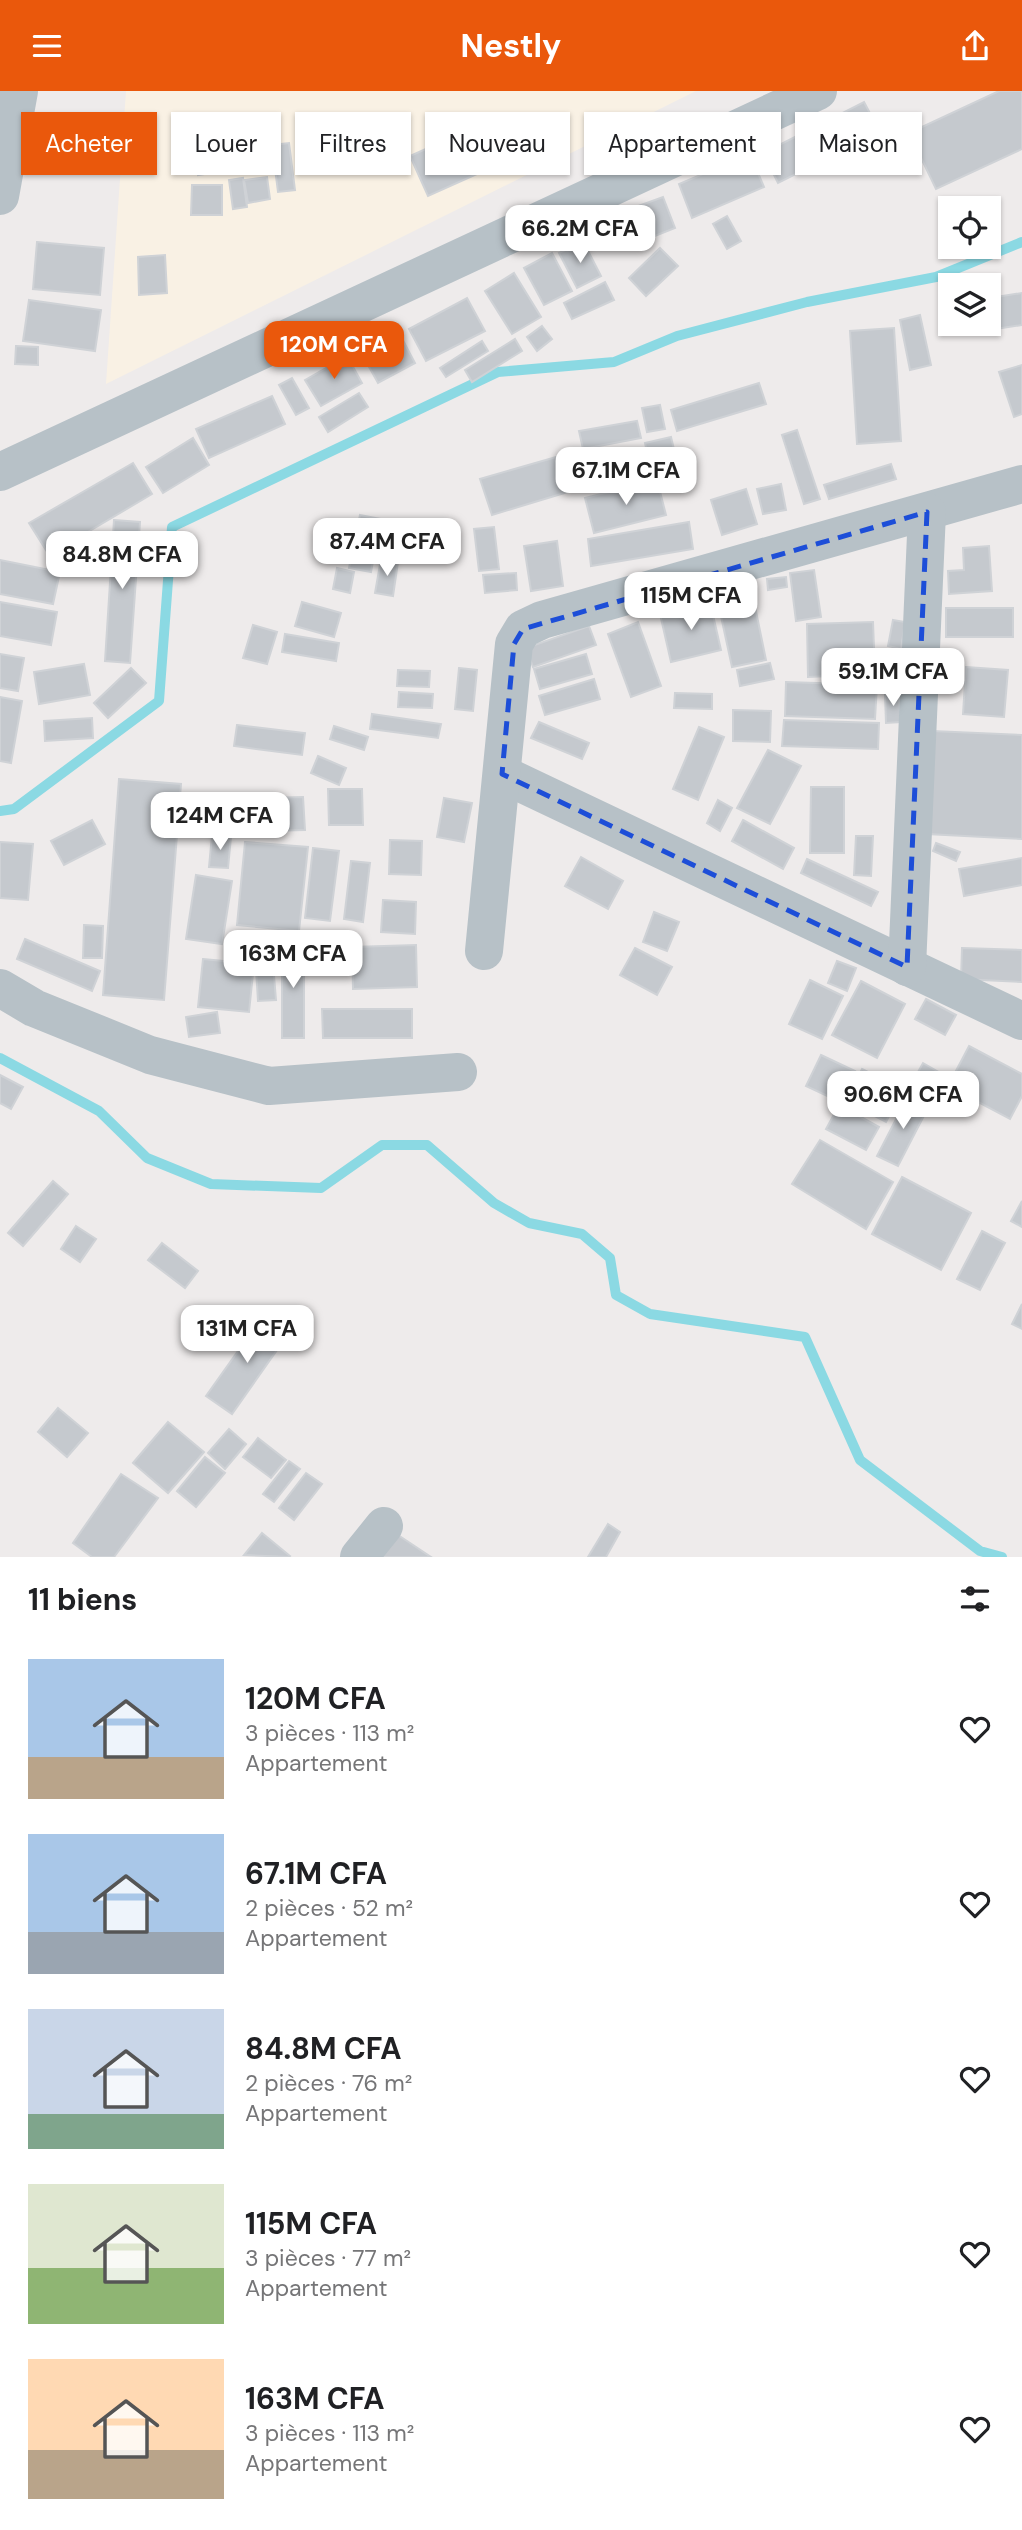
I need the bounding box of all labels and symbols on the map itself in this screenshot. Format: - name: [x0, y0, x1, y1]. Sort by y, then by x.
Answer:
- pin: 66.2M CFA: [500, 205, 660, 265]
- pin: 120M CFA: [262, 321, 406, 381]
- pin: 67.1M CFA: [546, 447, 706, 507]
- pin: 87.4M CFA: [307, 519, 467, 578]
- pin: 84.8M CFA: [42, 531, 202, 591]
- pin: 115M CFA: [619, 573, 763, 632]
- pin: 59.1M CFA: [813, 649, 973, 708]
- pin: 124M CFA: [148, 793, 292, 852]
- pin: 163M CFA: [221, 930, 365, 990]
- pin: 90.6M CFA: [823, 1072, 983, 1131]
- pin: 131M CFA: [175, 1305, 319, 1365]

